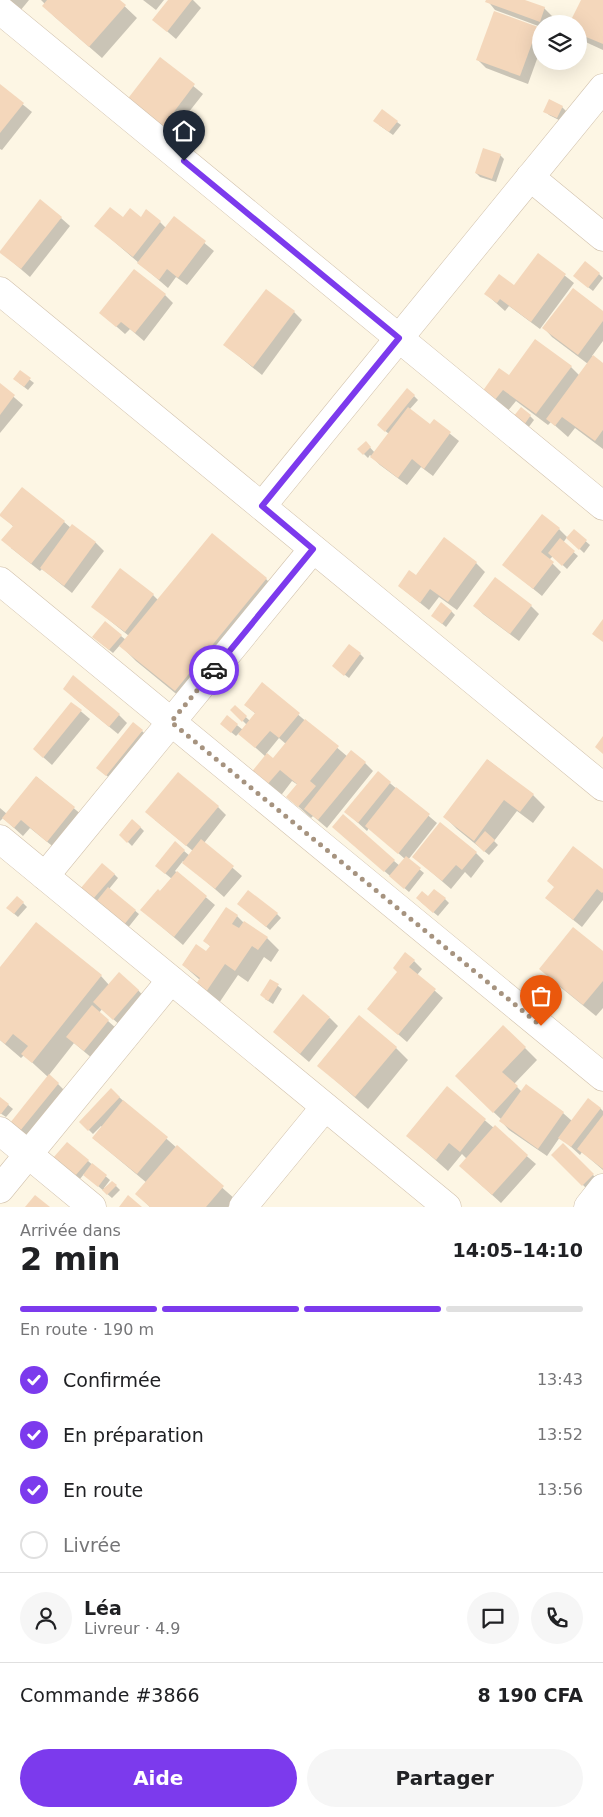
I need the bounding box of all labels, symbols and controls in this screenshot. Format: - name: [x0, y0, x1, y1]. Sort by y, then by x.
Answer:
- map controls: [532, 15, 587, 70]
- button: layers: [532, 15, 587, 70]
- pin: [163, 110, 205, 161]
- icon: home: [170, 117, 198, 145]
- courier: [189, 645, 239, 695]
- icon: car: [200, 656, 228, 684]
- pin: [520, 975, 562, 1026]
- icon: bag: [527, 982, 555, 1010]
- text: Arrivée dans: [20, 1221, 121, 1240]
- text: 14:05–14:10: [453, 1239, 583, 1261]
- text: 2 min: [20, 1240, 121, 1278]
- text: En route · 190 m: [20, 1320, 154, 1339]
- icon: check: [20, 1366, 48, 1394]
- text: Confirmée: [63, 1369, 161, 1391]
- text: 13:43: [537, 1370, 583, 1389]
- icon: check: [20, 1421, 48, 1449]
- text: En préparation: [63, 1424, 204, 1446]
- text: 13:52: [537, 1425, 583, 1444]
- icon: check: [20, 1476, 48, 1504]
- text: En route: [63, 1479, 143, 1501]
- text: 13:56: [537, 1480, 583, 1499]
- text: Livrée: [63, 1534, 121, 1556]
- button: person: [20, 1592, 72, 1644]
- button: chat: [467, 1592, 519, 1644]
- button: phone: [531, 1592, 583, 1644]
- text: Léa: [84, 1597, 122, 1619]
- text: Livreur · 4.9: [84, 1619, 180, 1638]
- text: Commande #3866: [20, 1684, 200, 1706]
- text: 8 190 CFA: [477, 1684, 583, 1706]
- button: Aide: [20, 1749, 297, 1807]
- button: Partager: [307, 1749, 583, 1807]

